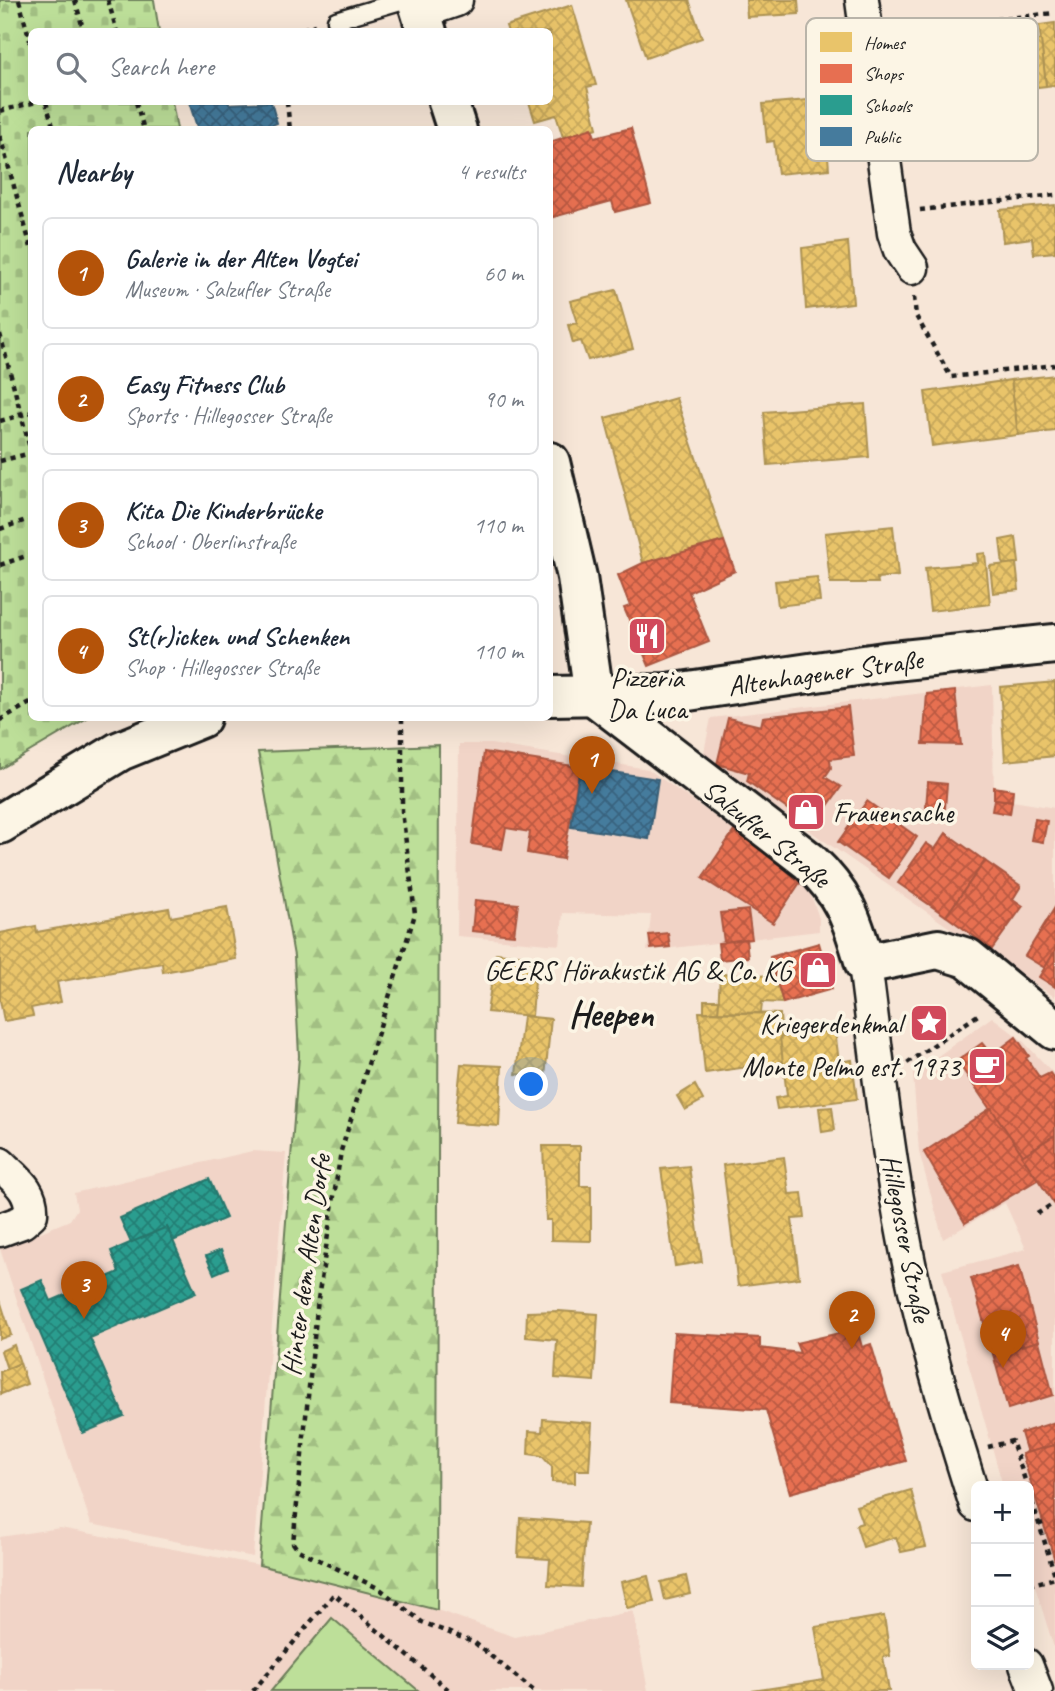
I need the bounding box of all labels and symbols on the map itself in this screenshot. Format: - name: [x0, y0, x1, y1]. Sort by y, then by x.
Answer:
- legend: [806, 18, 1038, 161]
- text: Homes: [864, 31, 906, 55]
- text: Shops: [864, 62, 904, 86]
- text: Schools: [864, 94, 914, 118]
- text: Public: [864, 125, 902, 149]
- restaurant icon: Pizzeria Da Luca: [626, 615, 668, 657]
- street label: Altenhagener Straße: [726, 641, 926, 703]
- place label: Pizzeria Da Luca: [608, 660, 689, 727]
- pin: 1: [569, 736, 615, 794]
- street label: Salzufler Straße: [696, 771, 839, 897]
- shop icon: Frauensache: [785, 791, 827, 833]
- place label: Frauensache: [833, 795, 955, 830]
- shop icon: GEERS Hörakustik AG & Co. KG: [797, 949, 839, 991]
- place label: GEERS Hörakustik AG & Co. KG: [484, 953, 794, 988]
- district label: Heepen: [569, 992, 654, 1037]
- place icon: Kriegerdenkmal: [908, 1002, 950, 1044]
- place label: Kriegerdenkmal: [760, 1006, 907, 1041]
- cafe icon: Monte Pelmo est. 1973: [966, 1045, 1008, 1087]
- place label: Monte Pelmo est. 1973: [742, 1049, 962, 1084]
- your location: [514, 1067, 548, 1101]
- street label: Hinter dem Alten Dorfe: [273, 1150, 339, 1378]
- street label: Hillegosser Straße: [873, 1151, 940, 1327]
- pin: 3: [61, 1261, 107, 1319]
- pin: 2: [829, 1291, 875, 1349]
- pin: 4: [980, 1310, 1026, 1368]

